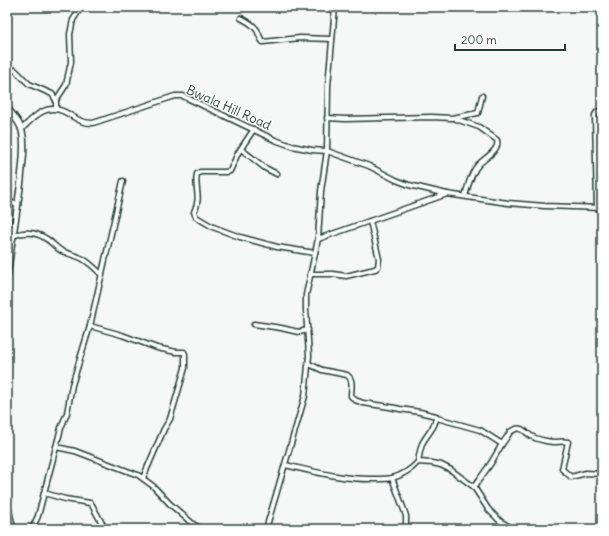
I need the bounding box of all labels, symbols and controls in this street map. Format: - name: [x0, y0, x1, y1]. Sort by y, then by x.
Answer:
- scale bar: [455, 26, 565, 52]
- text: 200 m: [461, 32, 497, 47]
- street label: Bwala Hill Road: [184, 81, 274, 134]

